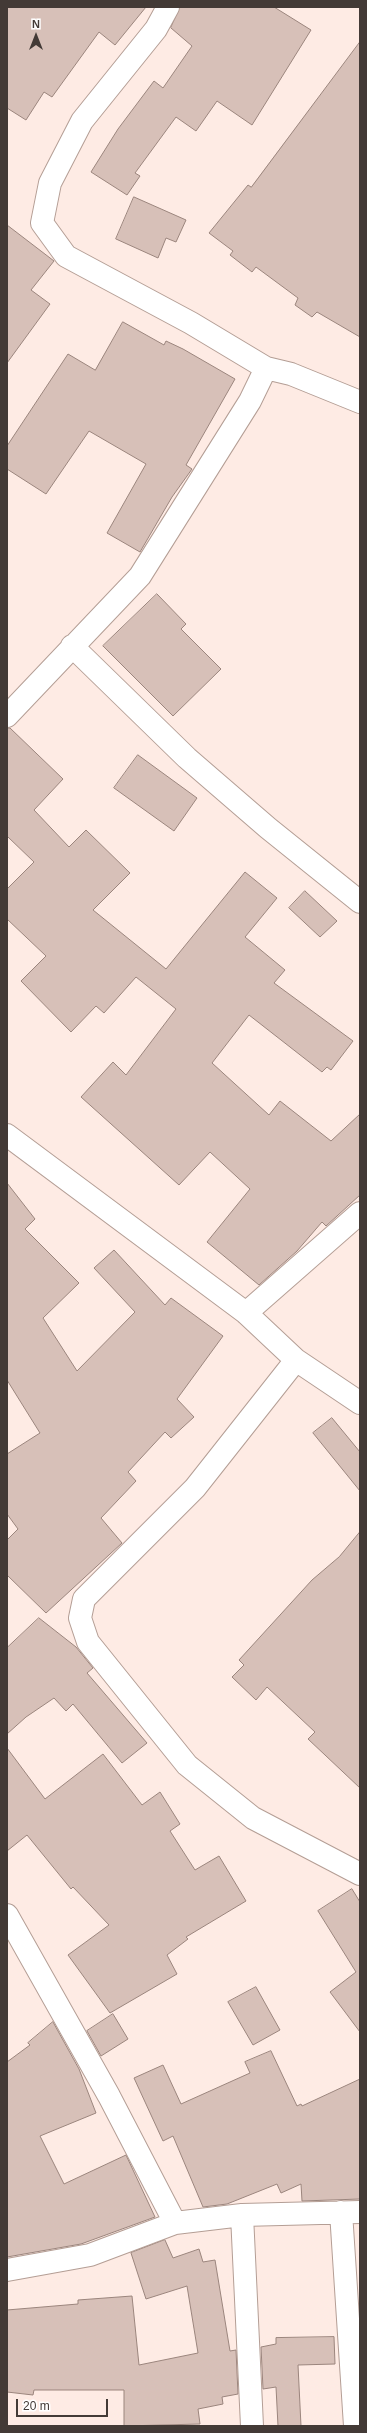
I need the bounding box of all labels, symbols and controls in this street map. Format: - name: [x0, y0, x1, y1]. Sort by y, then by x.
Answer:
- north arrow: [16, 16, 56, 56]
- text: N: [32, 18, 40, 30]
- scale bar: [18, 2391, 110, 2417]
- text: 20 m: [23, 2399, 50, 2413]

